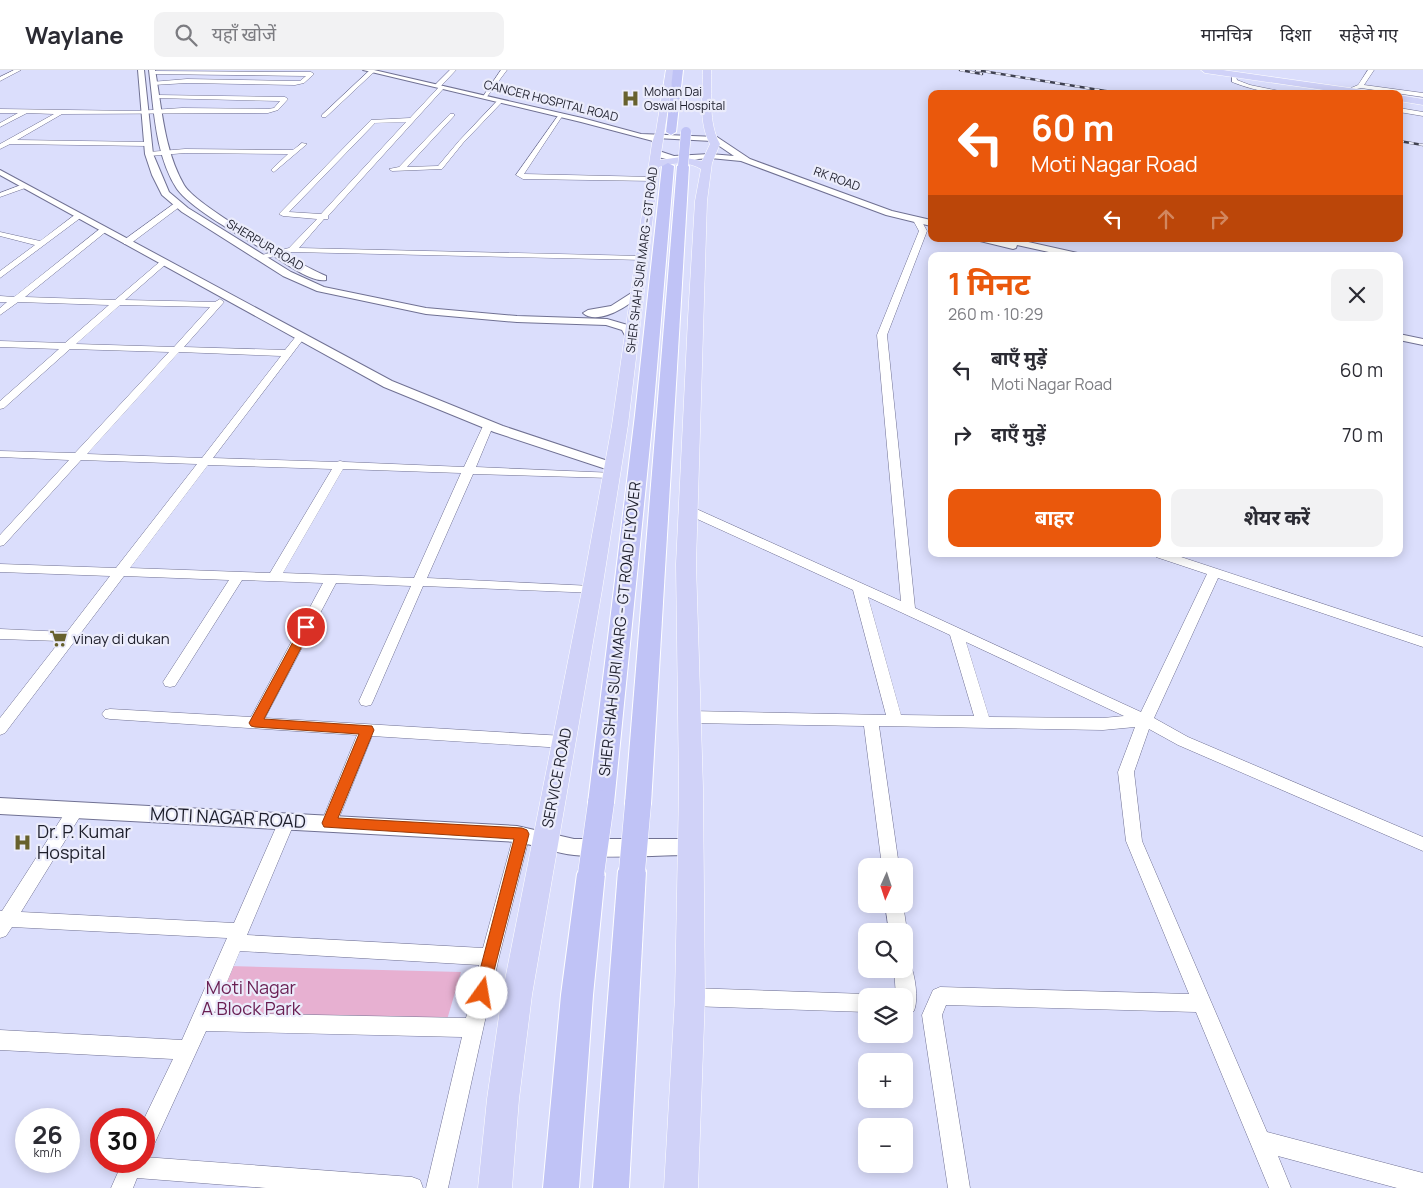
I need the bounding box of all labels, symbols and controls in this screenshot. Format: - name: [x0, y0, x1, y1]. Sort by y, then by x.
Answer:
- search box: [154, 12, 504, 57]
- text: Waylane: [25, 18, 124, 51]
- icon: search: [172, 21, 200, 49]
- text: यहाँ खोजें: [212, 21, 276, 47]
- text: मानचित्र: [1201, 22, 1252, 46]
- text: दिशा: [1280, 22, 1311, 46]
- text: सहेजे गए: [1339, 22, 1398, 46]
- street label: CANCER HOSPITAL ROAD: [482, 76, 620, 125]
- place label: Mohan Dai Oswal Hospital: [644, 83, 725, 114]
- hospital icon: Mohan Dai Oswal Hospital: [620, 89, 640, 109]
- text: 60 m: [1031, 104, 1114, 152]
- icon: left: [948, 110, 1013, 175]
- text: Moti Nagar Road: [1031, 149, 1198, 179]
- street label: RK ROAD: [811, 162, 863, 195]
- street label: SHER SHAH SURI MARG - GT ROAD: [622, 166, 661, 354]
- icon: left: [1099, 205, 1127, 233]
- icon: ahead: [1152, 205, 1180, 233]
- icon: right: [1205, 205, 1233, 233]
- street label: SHERPUR ROAD: [223, 215, 307, 274]
- text: 1 मिनट: [948, 263, 1030, 304]
- button: close: [1331, 269, 1383, 321]
- text: 260 m · 10:29: [948, 303, 1043, 325]
- text: बाएँ मुड़ें: [991, 345, 1047, 371]
- icon: left: [948, 356, 976, 384]
- text: 60 m: [1340, 357, 1383, 383]
- text: Moti Nagar Road: [991, 373, 1112, 395]
- icon: right: [948, 421, 976, 449]
- text: दाएँ मुड़ें: [991, 421, 1046, 447]
- text: 70 m: [1342, 422, 1383, 448]
- street label: SHER SHAH SURI MARG - GT ROAD FLYOVER: [594, 481, 645, 777]
- button: बाहर: [948, 489, 1161, 547]
- button: शेयर करें: [1171, 489, 1383, 547]
- pin: [285, 606, 327, 648]
- icon: arrive: [292, 613, 320, 641]
- place label: vinay di dukan: [73, 628, 170, 649]
- supermarket icon: vinay di dukan: [49, 629, 69, 649]
- street label: SERVICE ROAD: [537, 726, 577, 830]
- street label: MOTI NAGAR ROAD: [150, 801, 307, 833]
- place label: Dr. P. Kumar Hospital: [37, 819, 131, 864]
- hospital icon: Dr. P. Kumar Hospital: [13, 832, 33, 852]
- north arrow: [858, 858, 912, 912]
- map controls: [858, 858, 913, 1173]
- button: search: [858, 923, 913, 978]
- position arrow: [455, 966, 507, 1018]
- park label: Moti Nagar A Block Park: [201, 975, 302, 1020]
- button: layers: [858, 988, 913, 1043]
- button: +: [858, 1053, 913, 1108]
- speed limit sign: 30: [90, 1108, 155, 1173]
- text: 26: [32, 1117, 63, 1152]
- button: −: [858, 1118, 913, 1173]
- text: km/h: [34, 1144, 61, 1161]

